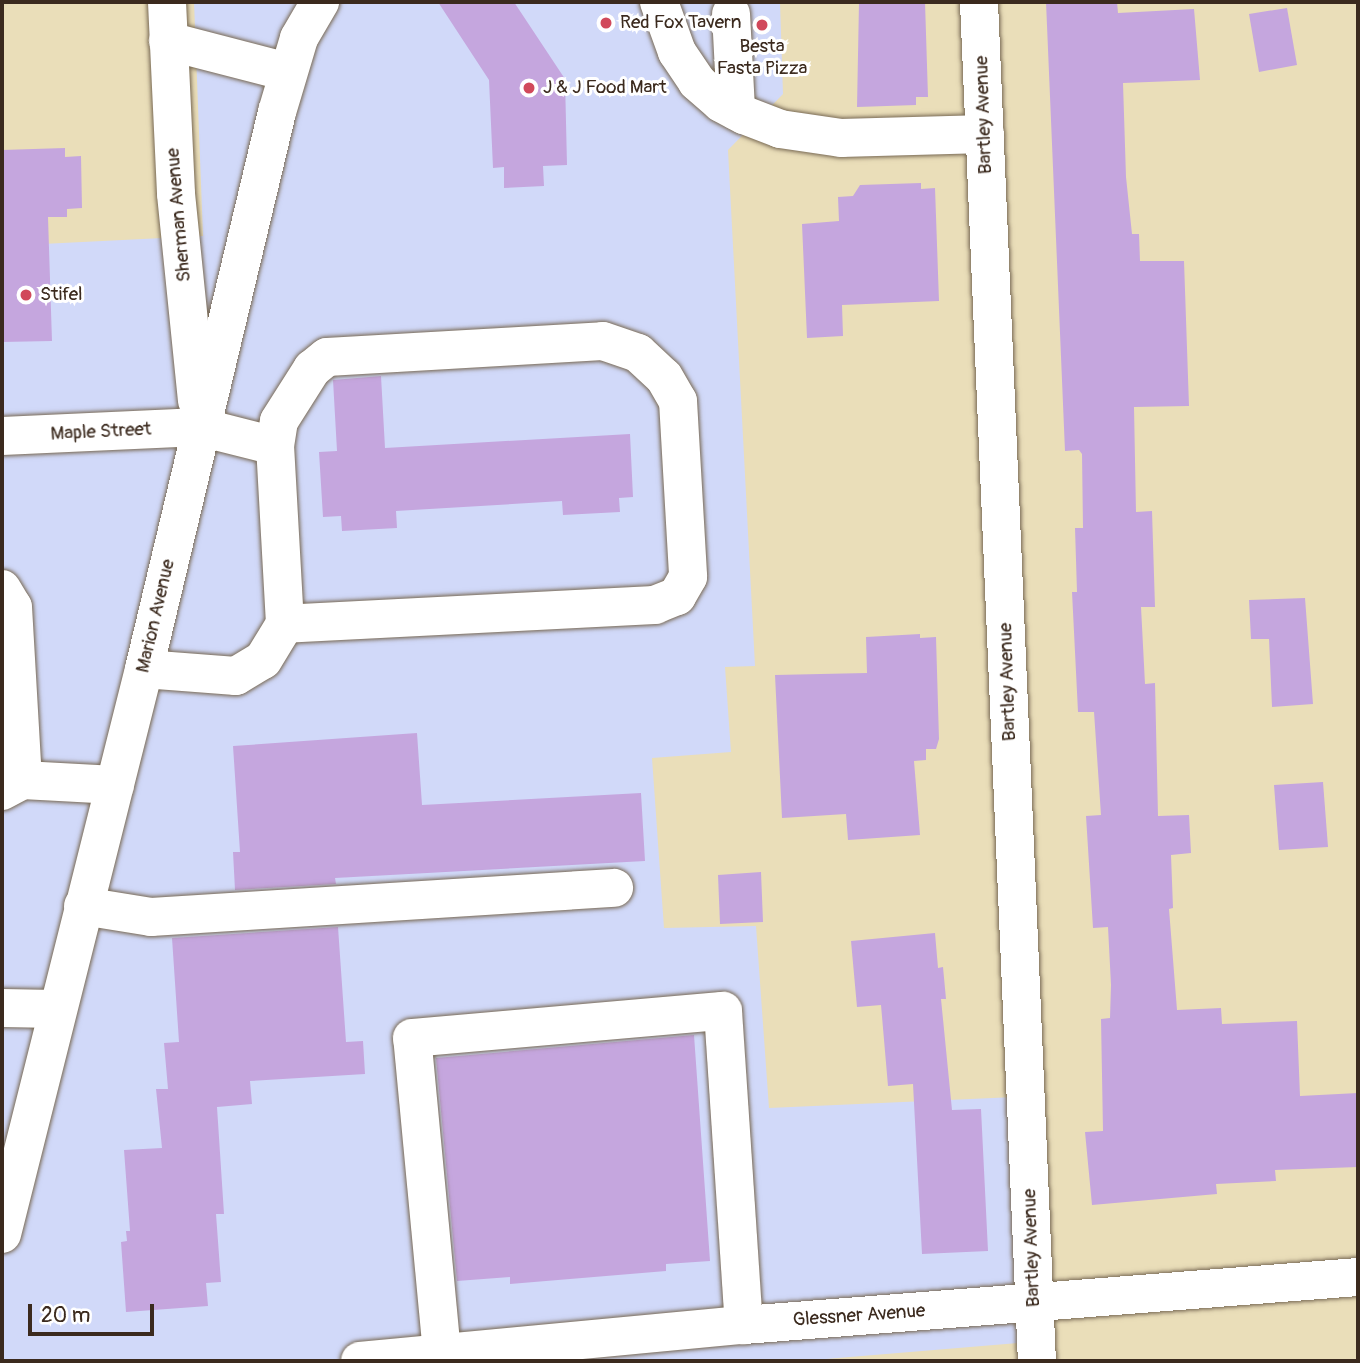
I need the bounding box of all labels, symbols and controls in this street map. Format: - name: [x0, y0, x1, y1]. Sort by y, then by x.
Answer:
- place label: Red Fox Tavern: [620, 12, 742, 34]
- marker: Red Fox Tavern: [598, 15, 614, 31]
- marker: Besta Fasta Pizza: [754, 17, 770, 33]
- place label: Besta Fasta Pizza: [717, 36, 807, 80]
- street label: Bartley Avenue: [971, 55, 997, 175]
- place label: J & J Food Mart: [543, 77, 667, 99]
- marker: J & J Food Mart: [521, 80, 537, 96]
- street label: Sherman Avenue: [162, 147, 196, 283]
- place label: Stifel: [40, 284, 83, 306]
- marker: Stifel: [18, 287, 34, 303]
- street label: Maple Street: [50, 418, 152, 446]
- street label: Marion Avenue: [132, 557, 180, 675]
- street label: Bartley Avenue: [995, 622, 1021, 742]
- street label: Bartley Avenue: [1019, 1188, 1045, 1308]
- scale bar: [32, 1290, 158, 1334]
- street label: Glessner Avenue: [792, 1300, 926, 1332]
- text: 20 m: [41, 1302, 90, 1329]

